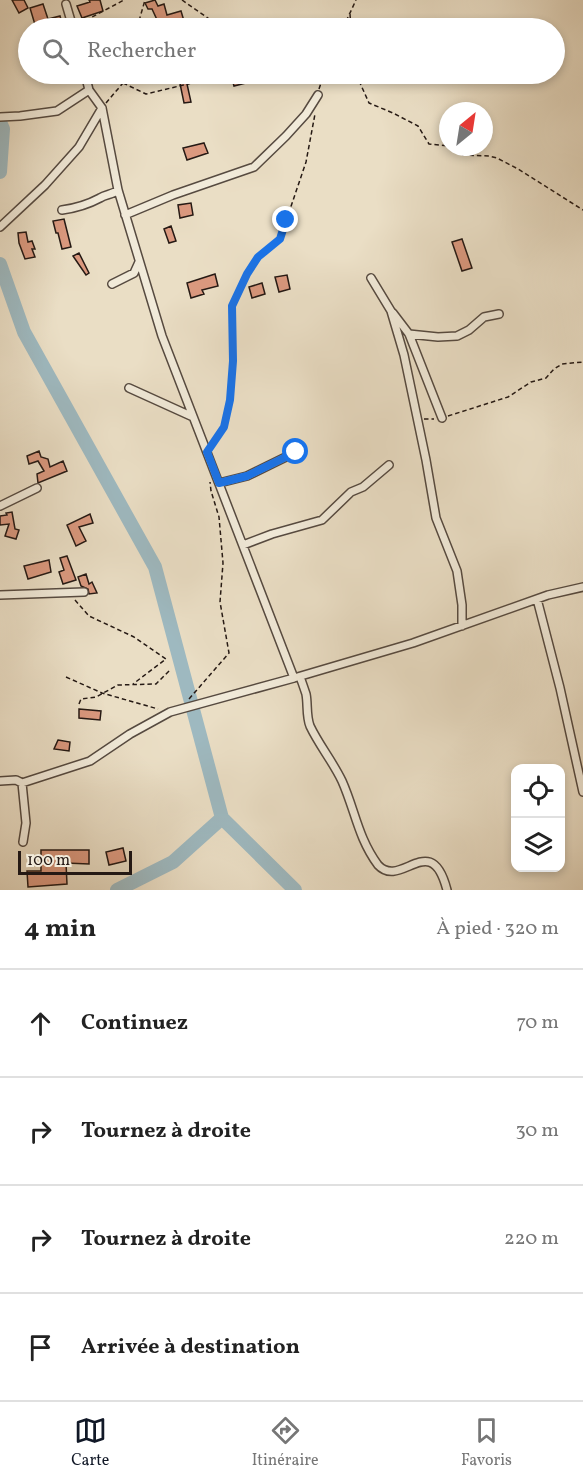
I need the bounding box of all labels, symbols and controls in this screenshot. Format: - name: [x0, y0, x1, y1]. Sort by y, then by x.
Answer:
- search box: [18, 18, 565, 84]
- icon: search: [39, 35, 72, 68]
- text: Rechercher: [87, 36, 196, 67]
- north arrow: [439, 102, 493, 156]
- route end: [272, 206, 298, 232]
- route start: [282, 438, 308, 464]
- map controls: [511, 764, 565, 872]
- button: locate: [511, 764, 565, 818]
- button: layers: [511, 818, 565, 872]
- scale bar: [18, 848, 132, 876]
- text: 100 m: [27, 850, 70, 872]
- text: 4 min: [24, 911, 96, 947]
- text: À pied · 320 m: [436, 915, 559, 943]
- icon: ahead: [24, 1007, 57, 1040]
- text: Continuez: [81, 1008, 188, 1039]
- text: 70 m: [516, 1009, 559, 1037]
- icon: right: [24, 1115, 57, 1148]
- text: Tournez à droite: [81, 1116, 251, 1147]
- text: 30 m: [515, 1117, 559, 1145]
- icon: right: [24, 1223, 57, 1256]
- text: Tournez à droite: [81, 1224, 251, 1255]
- text: 220 m: [504, 1225, 559, 1253]
- icon: arrive: [24, 1331, 57, 1364]
- text: Arrivée à destination: [81, 1332, 300, 1363]
- tab: Carte: [71, 1414, 109, 1472]
- tab: Itinéraire: [252, 1414, 319, 1472]
- tab: Favoris: [461, 1414, 512, 1472]

